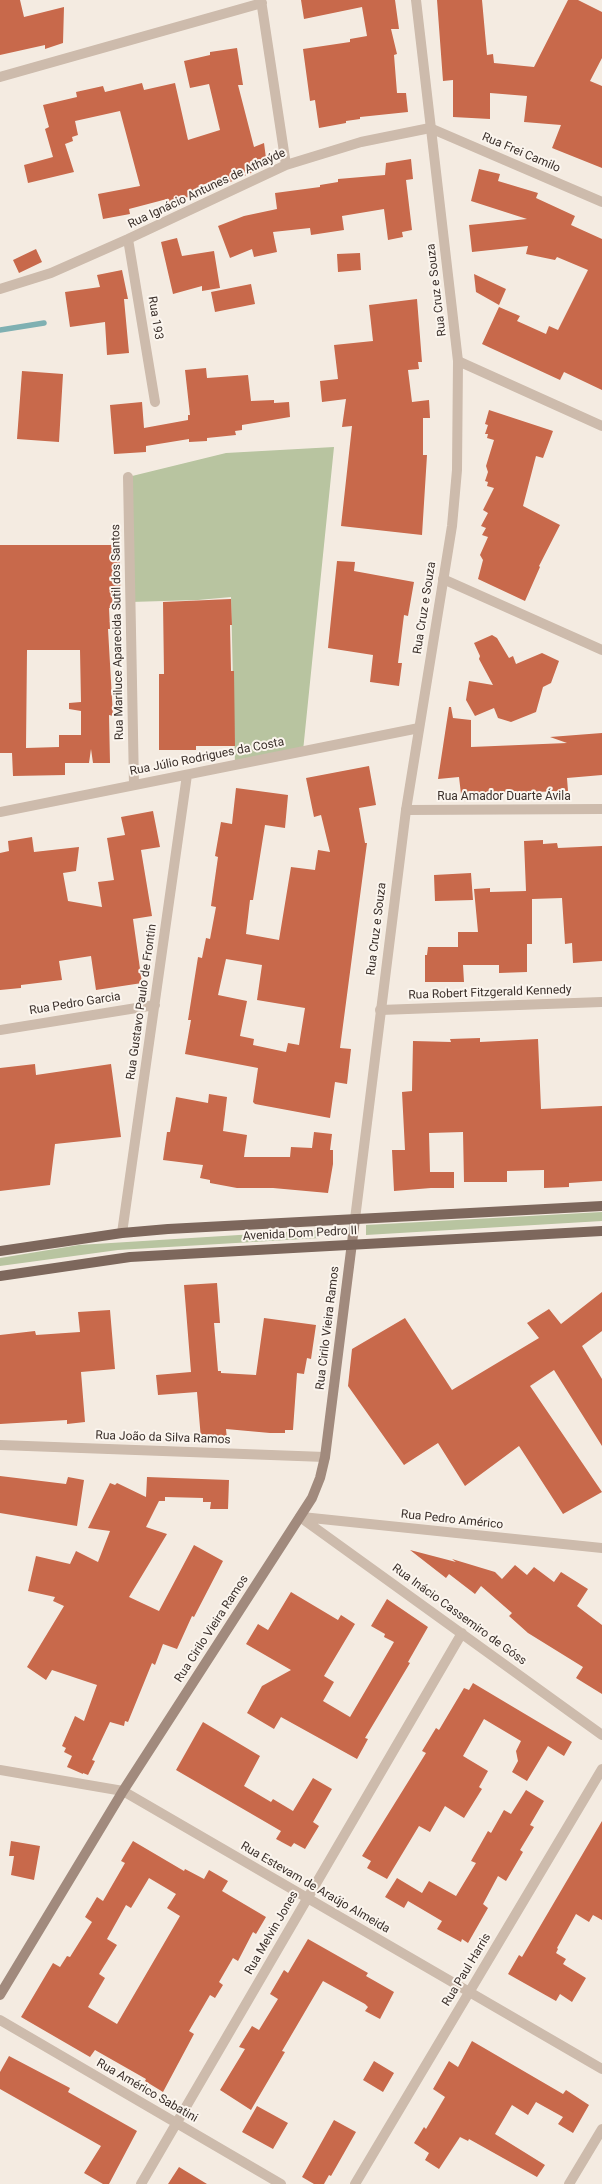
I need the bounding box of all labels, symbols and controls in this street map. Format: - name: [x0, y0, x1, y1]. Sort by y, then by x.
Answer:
- street label: Rua Frei Camilo: [480, 130, 562, 176]
- street label: Rua Ignácio Antunes de Athaýde: [126, 146, 288, 232]
- street label: Rua Cruz e Souza: [424, 243, 450, 337]
- street label: Rua 193: [144, 295, 166, 341]
- street label: Rua Mariluce Aparecida Sutil dos Santos: [109, 524, 127, 740]
- street label: Rua Cruz e Souza: [411, 561, 439, 655]
- street label: Rua Júlio Rodrigues da Costa: [129, 735, 285, 779]
- street label: Rua Amador Duarte Ávila: [437, 790, 571, 804]
- street label: Rua Cruz e Souza: [364, 882, 390, 976]
- street label: Rua Gustavo Paulo de Frontin: [124, 923, 160, 1081]
- street label: Rua Robert Fitzgerald Kennedy: [408, 983, 572, 1003]
- street label: Rua Pedro Garcia: [28, 990, 122, 1018]
- street label: Avenida Dom Pedro II: [242, 1224, 358, 1244]
- street label: Rua Cirilo Vieira Ramos: [313, 1265, 343, 1391]
- street label: Rua João da Silva Ramos: [95, 1428, 231, 1448]
- street label: Rua Pedro Américo: [400, 1507, 504, 1533]
- street label: Rua Inácio Cassemiro de Góss: [389, 1561, 529, 1669]
- street label: Rua Cirilo Vieira Ramos: [172, 1573, 252, 1685]
- street label: Rua Estevam de Araújo Almeida: [238, 1839, 392, 1937]
- street label: Rua Melvin Jones: [242, 1889, 302, 1977]
- street label: Rua Paul Harris: [440, 1931, 494, 2009]
- street label: Rua Américo Sabatini: [94, 2056, 200, 2126]

